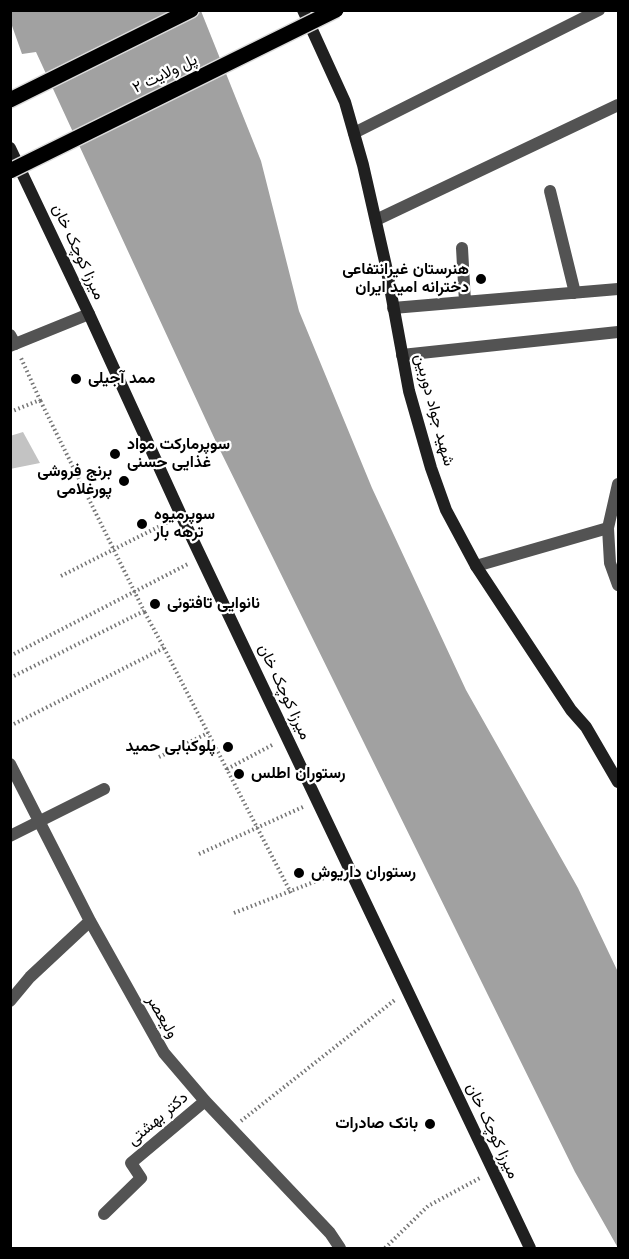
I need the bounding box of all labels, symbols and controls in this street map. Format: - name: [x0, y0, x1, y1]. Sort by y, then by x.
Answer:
- street label: پل ولایت ۲: [130, 50, 200, 98]
- street label: میرزا کوچک خان: [47, 201, 109, 303]
- place label: هنرستان غیرانتفاعی دخترانه امید ایران: [342, 260, 469, 298]
- marker: هنرستان غیرانتفاعی دخترانه امید ایران: [474, 272, 488, 286]
- street label: شهید جواد دوربین: [410, 352, 458, 468]
- place label: ممد آجیلی: [88, 369, 155, 389]
- marker: ممد آجیلی: [69, 372, 83, 386]
- place label: سوپرمارکت مواد غذایی حسنی: [127, 435, 230, 473]
- marker: سوپرمارکت مواد غذایی حسنی: [108, 447, 122, 461]
- place label: برنج فروشی پورغلامی: [37, 462, 112, 500]
- marker: برنج فروشی پورغلامی: [117, 474, 131, 488]
- place label: سوپرمیوه ترهه بار: [154, 505, 215, 543]
- marker: سوپرمیوه ترهه بار: [135, 517, 149, 531]
- place label: نانوایی تافتونی: [167, 594, 260, 614]
- marker: نانوایی تافتونی: [148, 597, 162, 611]
- street label: میرزا کوچک خان: [253, 641, 315, 743]
- place label: پلوکبابی حمید: [125, 737, 216, 757]
- marker: پلوکبابی حمید: [221, 740, 235, 754]
- place label: رستوران اطلس: [251, 764, 345, 784]
- marker: رستوران اطلس: [232, 767, 246, 781]
- place label: رستوران داریوش: [311, 863, 416, 883]
- marker: رستوران داریوش: [292, 866, 306, 880]
- street label: ولیعصر: [142, 992, 182, 1042]
- street label: میرزا کوچک خان: [461, 1080, 523, 1182]
- street label: دکتر بهشتی: [124, 1088, 192, 1150]
- place label: بانک صادرات: [335, 1114, 418, 1134]
- marker: بانک صادرات: [423, 1117, 437, 1131]

